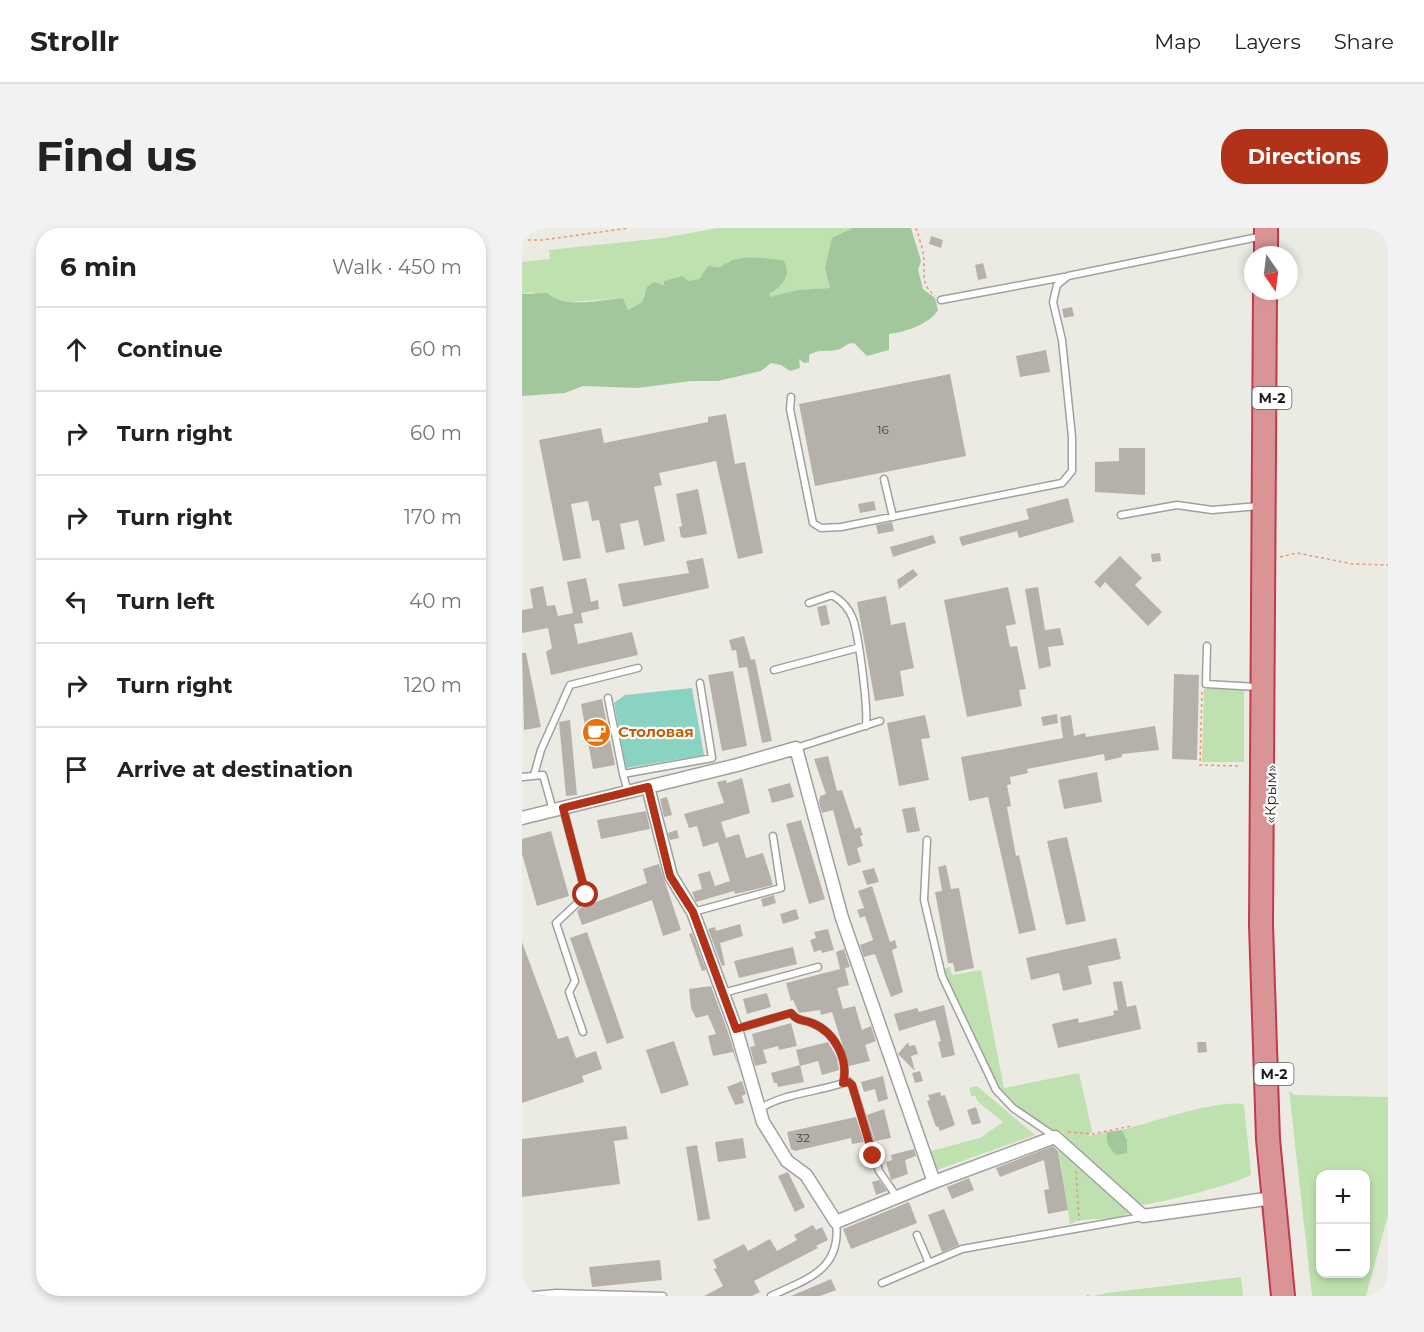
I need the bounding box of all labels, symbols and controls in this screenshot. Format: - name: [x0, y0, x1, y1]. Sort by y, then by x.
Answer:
- text: Strollr: [30, 24, 119, 58]
- text: Map: [1154, 29, 1201, 54]
- text: Layers: [1234, 29, 1301, 54]
- text: Share: [1334, 29, 1394, 54]
- button: Directions: [1221, 129, 1388, 184]
- text: Find us: [36, 130, 197, 182]
- north arrow: [1244, 246, 1298, 300]
- text: 6 min: [60, 251, 137, 283]
- text: Walk · 450 m: [332, 255, 462, 279]
- icon: ahead: [60, 333, 93, 366]
- text: Continue: [117, 336, 223, 363]
- text: 60 m: [410, 337, 462, 361]
- road number: М-2: [1252, 387, 1292, 409]
- icon: right: [60, 417, 93, 450]
- text: Turn right: [117, 420, 232, 447]
- text: 60 m: [410, 421, 462, 445]
- house number: 16: [877, 422, 889, 437]
- icon: right: [60, 501, 93, 534]
- text: Turn right: [117, 504, 232, 531]
- text: 170 m: [404, 505, 462, 529]
- icon: left: [60, 585, 93, 618]
- text: Turn left: [117, 588, 215, 615]
- text: 40 m: [409, 589, 462, 613]
- icon: right: [60, 669, 93, 702]
- text: Turn right: [117, 672, 232, 699]
- text: 120 m: [404, 673, 462, 697]
- cafe icon: Столовая: [581, 716, 613, 748]
- place label: Столовая: [618, 722, 694, 741]
- icon: arrive: [60, 753, 93, 786]
- text: Arrive at destination: [117, 756, 353, 783]
- street label: «Крым»: [1260, 765, 1281, 823]
- route start: [572, 881, 598, 907]
- road number: М-2: [1254, 1063, 1293, 1085]
- house number: 32: [796, 1130, 810, 1145]
- route end: [859, 1142, 885, 1168]
- map controls: [1316, 1170, 1370, 1278]
- button: +: [1316, 1170, 1370, 1224]
- button: −: [1316, 1224, 1370, 1278]

